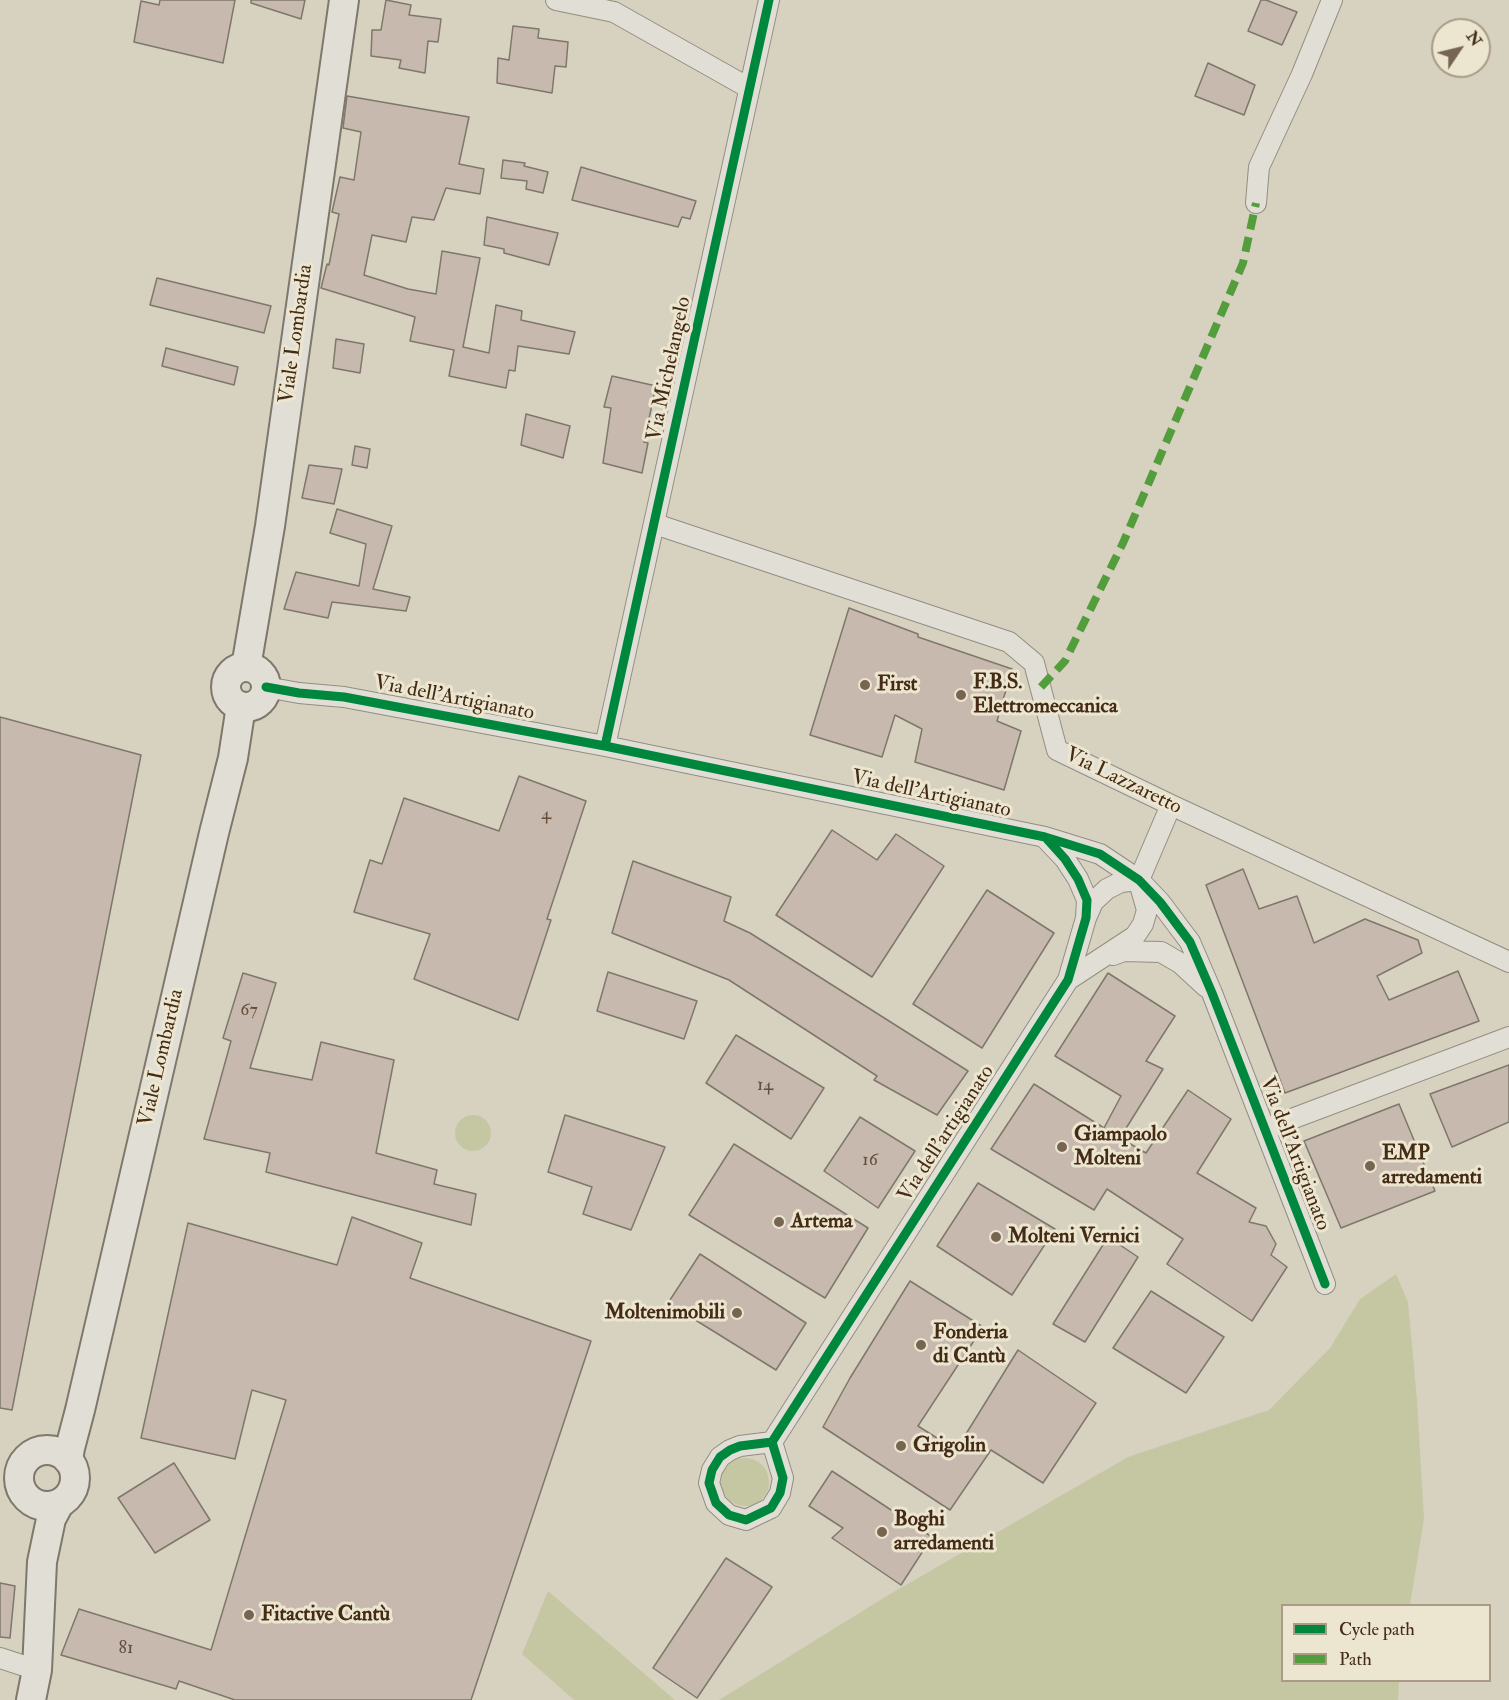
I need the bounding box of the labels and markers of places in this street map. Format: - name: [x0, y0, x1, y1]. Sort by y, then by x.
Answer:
- place label: F.B.S. Elettromeccanica: [973, 670, 1118, 720]
- place label: First: [877, 672, 917, 698]
- marker: First: [858, 678, 872, 692]
- marker: F.B.S. Elettromeccanica: [954, 688, 968, 702]
- place label: Giampaolo Molteni: [1074, 1122, 1167, 1172]
- marker: Giampaolo Molteni: [1055, 1140, 1069, 1154]
- place label: EMP arredamenti: [1382, 1141, 1482, 1191]
- marker: EMP arredamenti: [1363, 1159, 1377, 1173]
- place label: Artema: [791, 1209, 853, 1235]
- marker: Artema: [772, 1215, 786, 1229]
- place label: Molteni Vernici: [1008, 1224, 1140, 1250]
- marker: Molteni Vernici: [989, 1230, 1003, 1244]
- place label: Moltenimobili: [605, 1300, 725, 1326]
- marker: Moltenimobili: [730, 1306, 744, 1320]
- place label: Fonderia di Cantù: [933, 1320, 1008, 1370]
- marker: Fonderia di Cantù: [914, 1338, 928, 1352]
- place label: Grigolin: [913, 1433, 986, 1459]
- marker: Grigolin: [894, 1439, 908, 1453]
- place label: Boghi arredamenti: [894, 1507, 994, 1557]
- marker: Boghi arredamenti: [875, 1525, 889, 1539]
- place label: Fitactive Cantù: [261, 1602, 390, 1628]
- marker: Fitactive Cantù: [242, 1608, 256, 1622]

